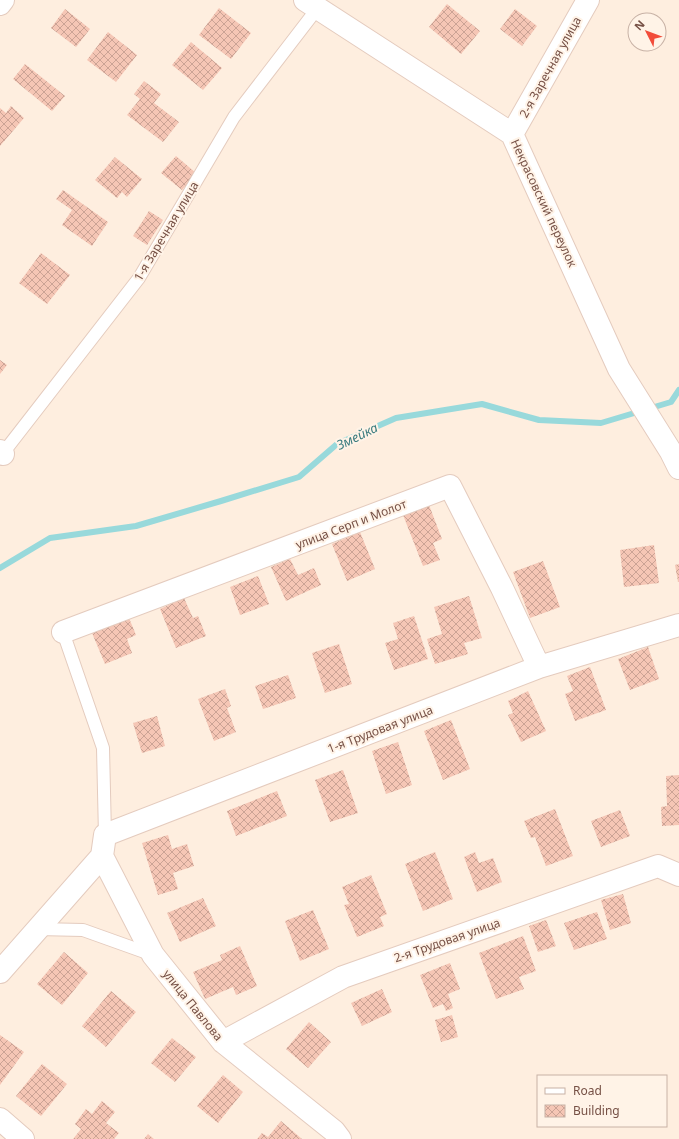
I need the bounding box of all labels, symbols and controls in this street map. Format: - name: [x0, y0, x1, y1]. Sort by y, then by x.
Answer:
- north arrow: [627, 12, 667, 52]
- street label: 2-я Заречная улица: [515, 13, 585, 121]
- text: N: [631, 17, 648, 33]
- street label: Некрасовский переулок: [507, 136, 581, 270]
- street label: 1-я Заречная улица: [130, 178, 202, 284]
- water label: Змейка: [332, 418, 381, 454]
- street label: улица Серп и Молот: [293, 495, 409, 553]
- street label: 1-я Трудовая улица: [325, 701, 435, 757]
- street label: 2-я Трудовая улица: [392, 914, 502, 966]
- street label: улица Павлова: [159, 966, 227, 1044]
- legend: [537, 1075, 667, 1127]
- text: Road: [573, 1082, 602, 1099]
- text: Building: [573, 1102, 620, 1119]

